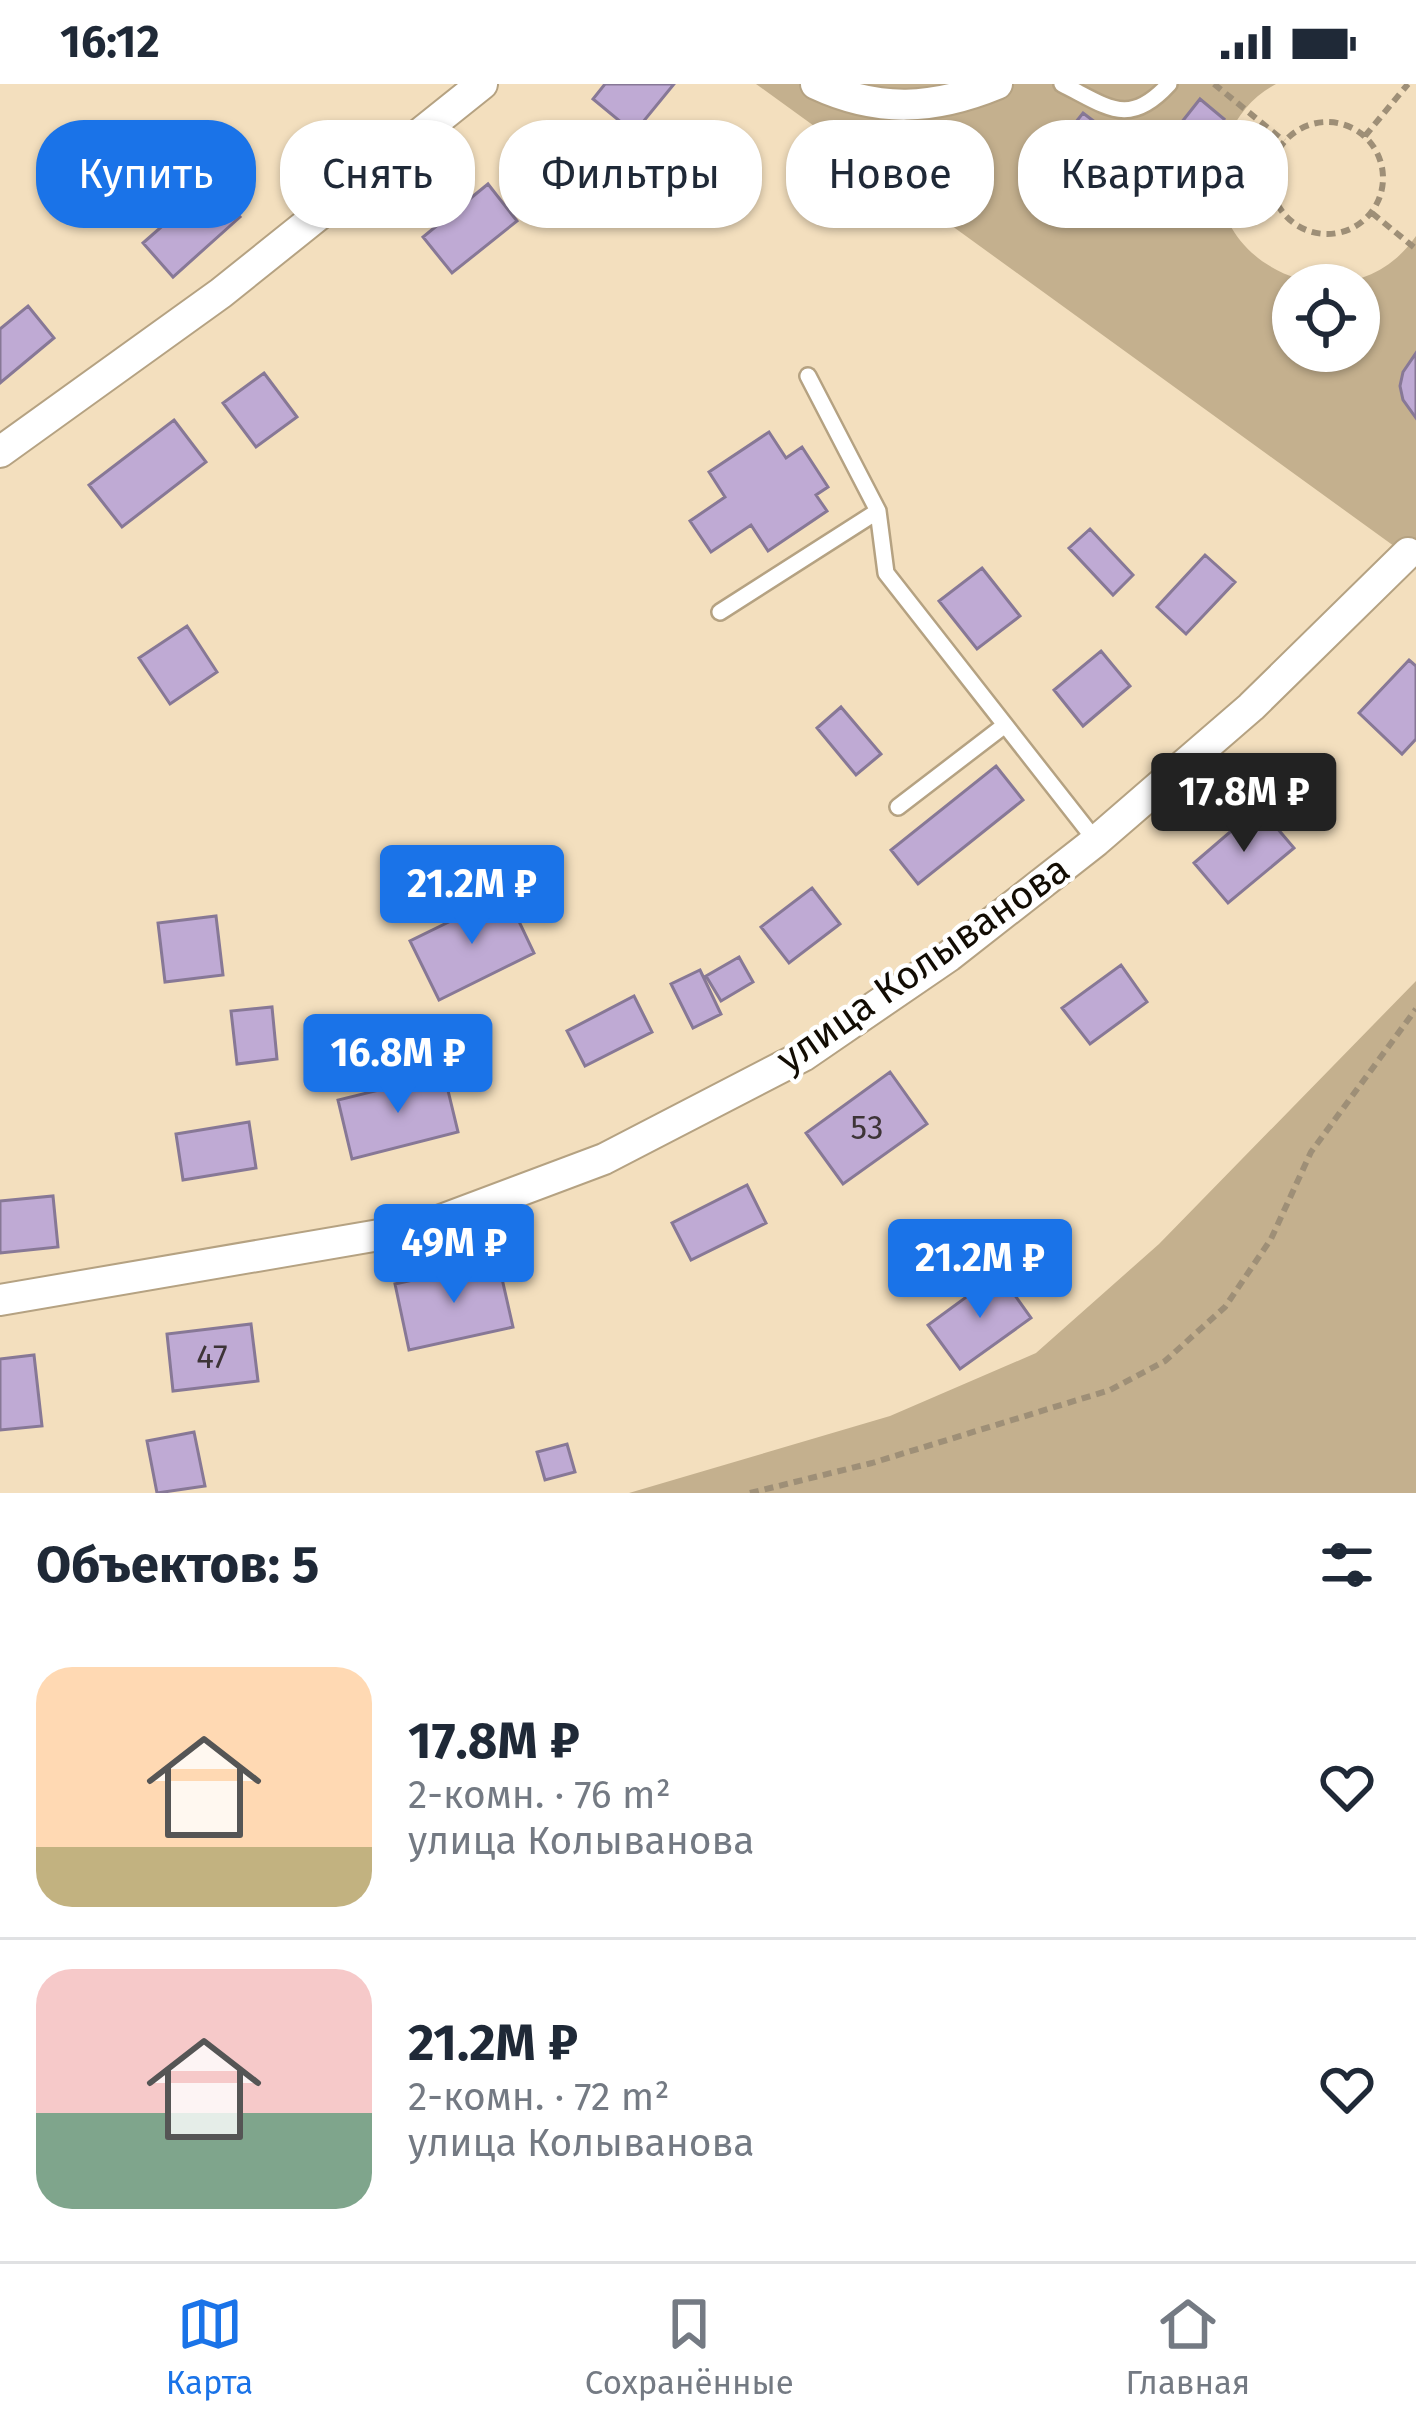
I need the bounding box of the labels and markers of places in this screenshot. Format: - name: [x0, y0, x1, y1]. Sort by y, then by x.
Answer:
- pin: 17.8M ₽: [1133, 753, 1355, 855]
- pin: 21.2M ₽: [361, 845, 583, 947]
- pin: 16.8M ₽: [287, 1014, 509, 1116]
- pin: 49M ₽: [370, 1204, 538, 1306]
- pin: 21.2M ₽: [869, 1219, 1091, 1321]

